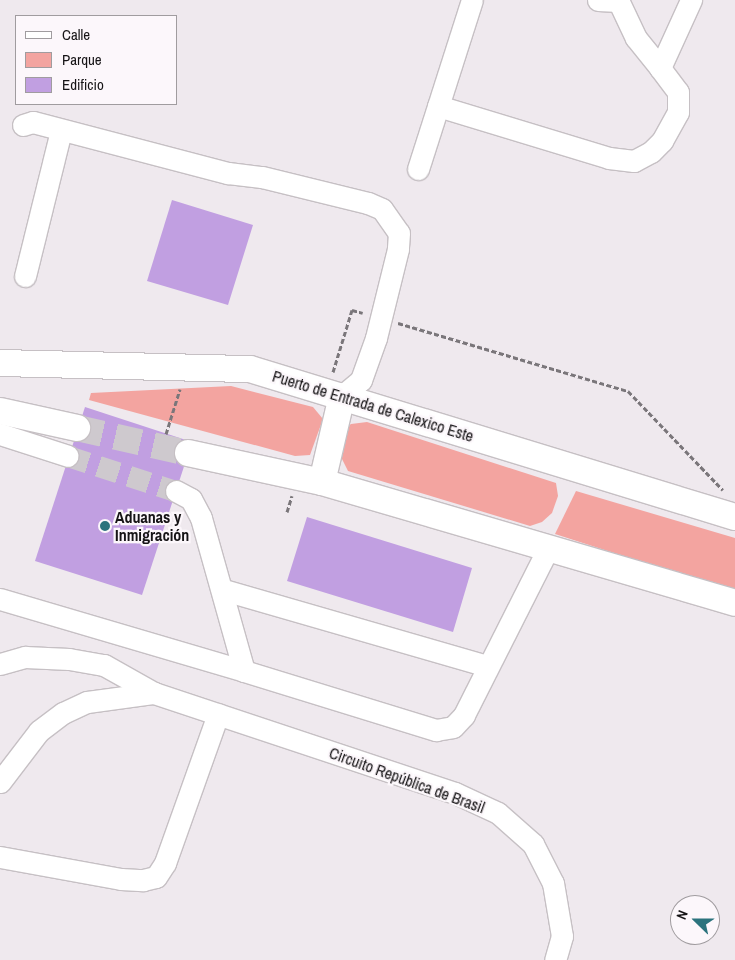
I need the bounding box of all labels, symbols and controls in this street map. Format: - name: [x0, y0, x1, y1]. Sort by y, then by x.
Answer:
- legend: [15, 15, 178, 105]
- text: Calle: [62, 24, 90, 45]
- text: Parque: [62, 49, 102, 70]
- text: Edificio: [62, 74, 104, 95]
- street label: Puerto de Entrada de Calexico Este: [270, 366, 476, 446]
- place label: Aduanas y Inmigración: [115, 507, 189, 545]
- marker: Aduanas y Inmigración: [99, 520, 111, 532]
- street label: Circuito República de Brasil: [327, 743, 487, 817]
- north arrow: [670, 895, 720, 945]
- text: N: [672, 908, 692, 922]

